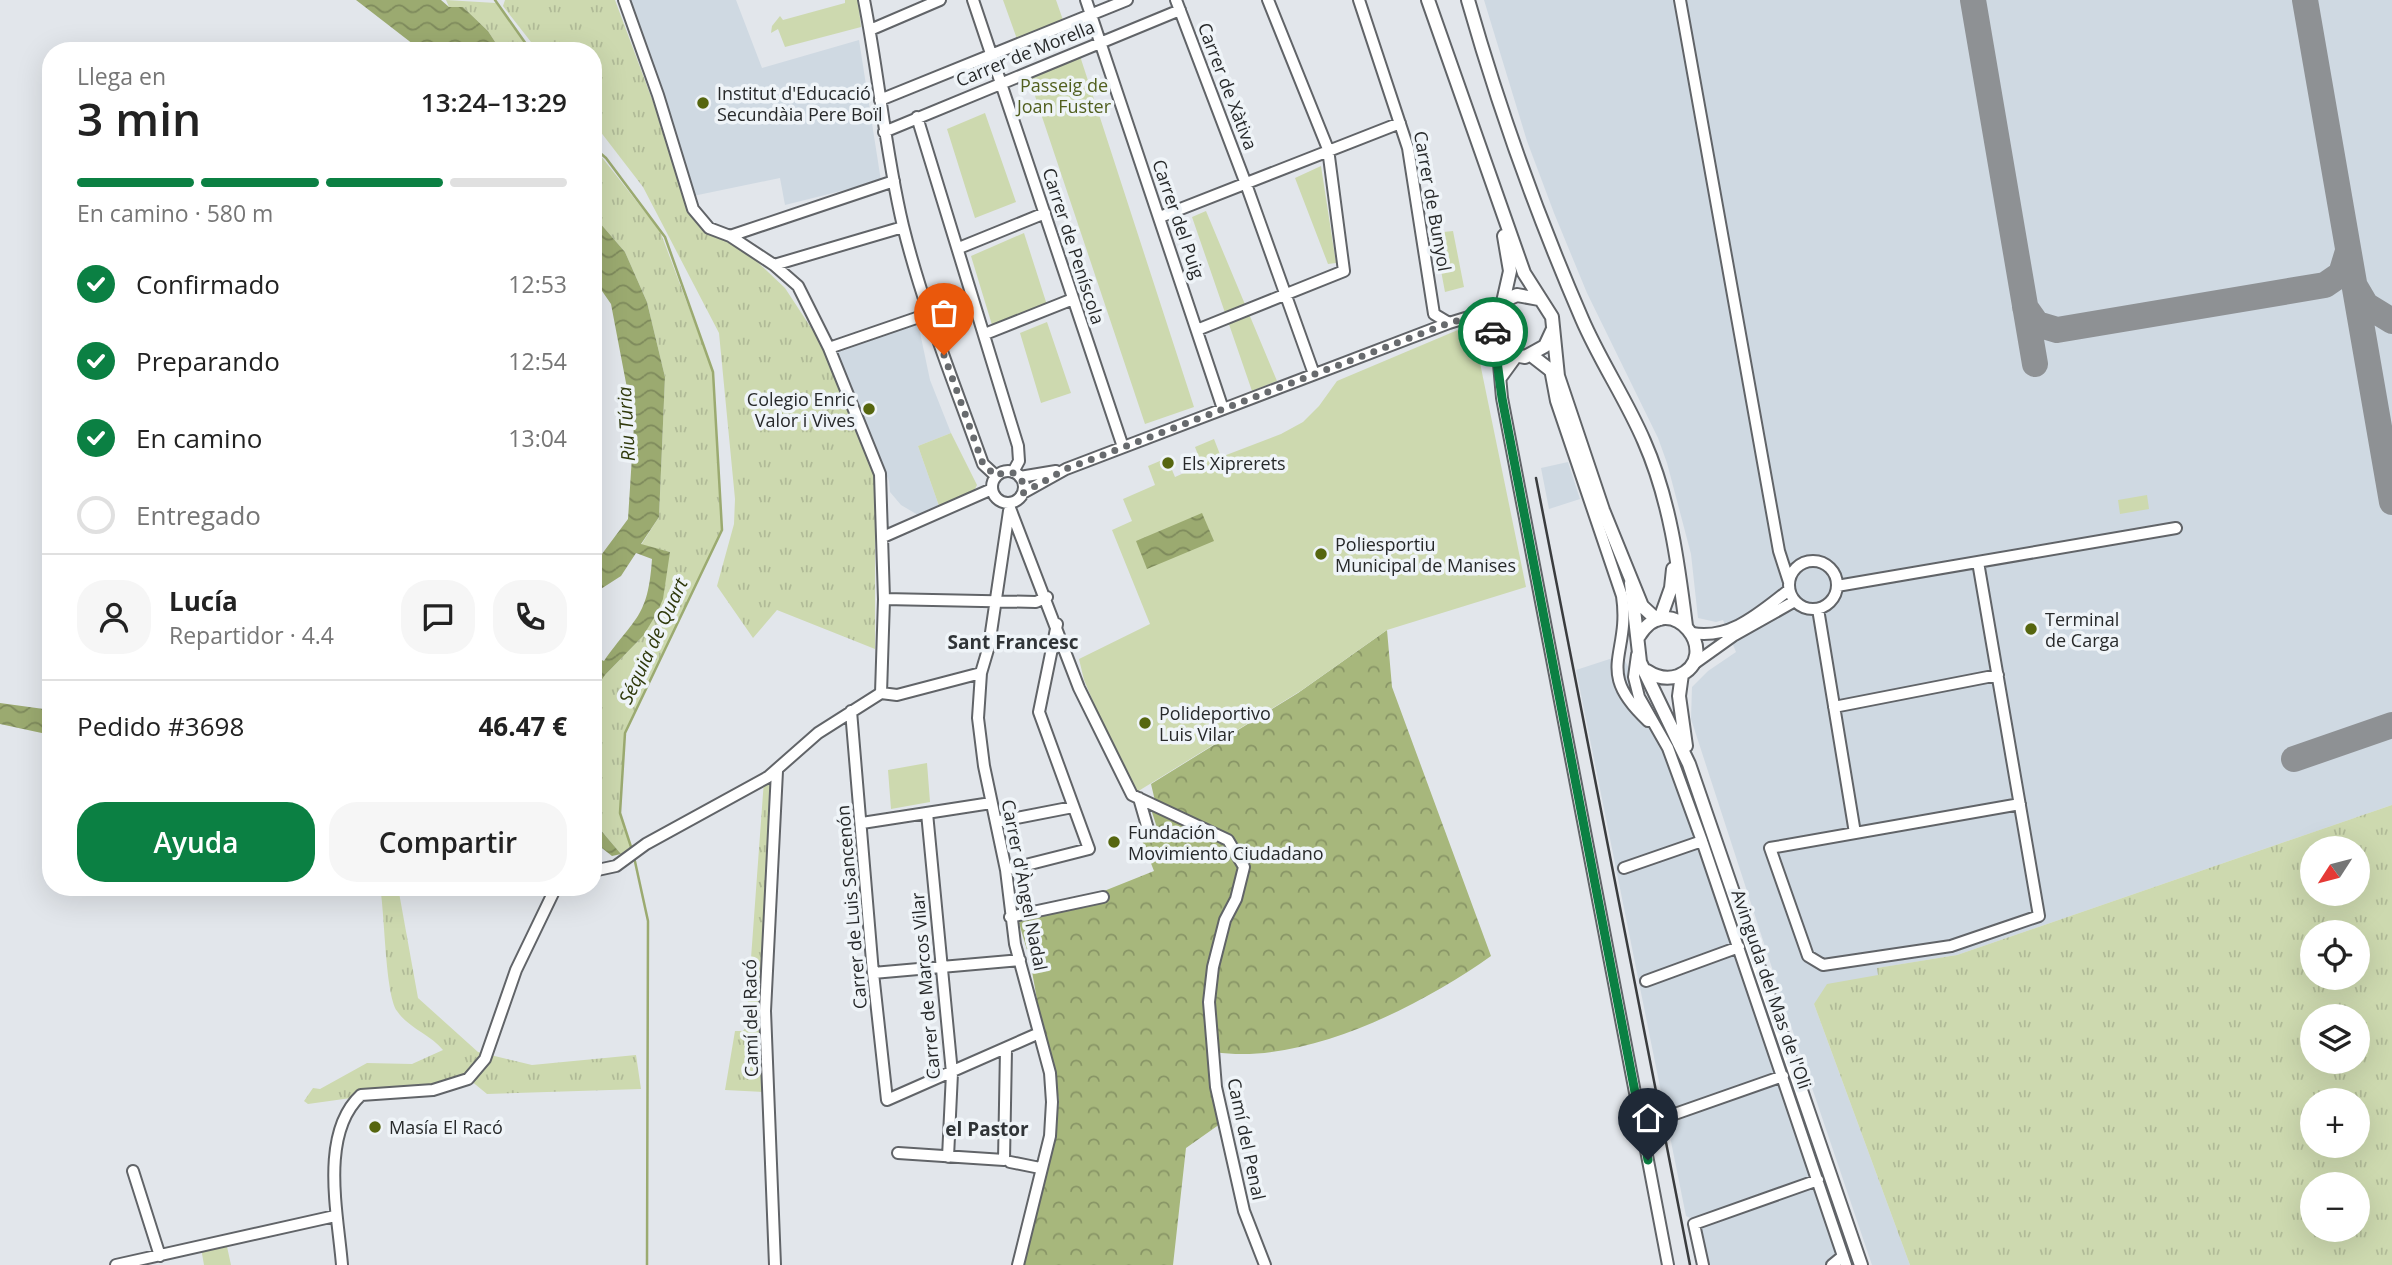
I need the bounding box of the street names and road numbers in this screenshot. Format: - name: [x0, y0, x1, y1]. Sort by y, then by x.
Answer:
- street label: Carrer de Morella: [952, 14, 1098, 92]
- street label: Carrer de Xàtiva: [1193, 19, 1263, 153]
- street label: Carrer de Bunyol: [1409, 129, 1457, 273]
- street label: Carrer del Puig: [1147, 156, 1211, 282]
- street label: Carrer de Peníscola: [1037, 165, 1111, 327]
- street label: Carrer d'Àngel Nadal: [997, 797, 1053, 973]
- street label: Carrer de Luis Sancenón: [830, 804, 872, 1010]
- street label: Avinguda del Mas de l'Oli: [1727, 886, 1817, 1092]
- street label: Carrer de Marcos Vilar: [905, 891, 945, 1080]
- street label: Camí del Racó: [737, 959, 763, 1077]
- street label: Camí del Penal: [1222, 1076, 1272, 1202]

